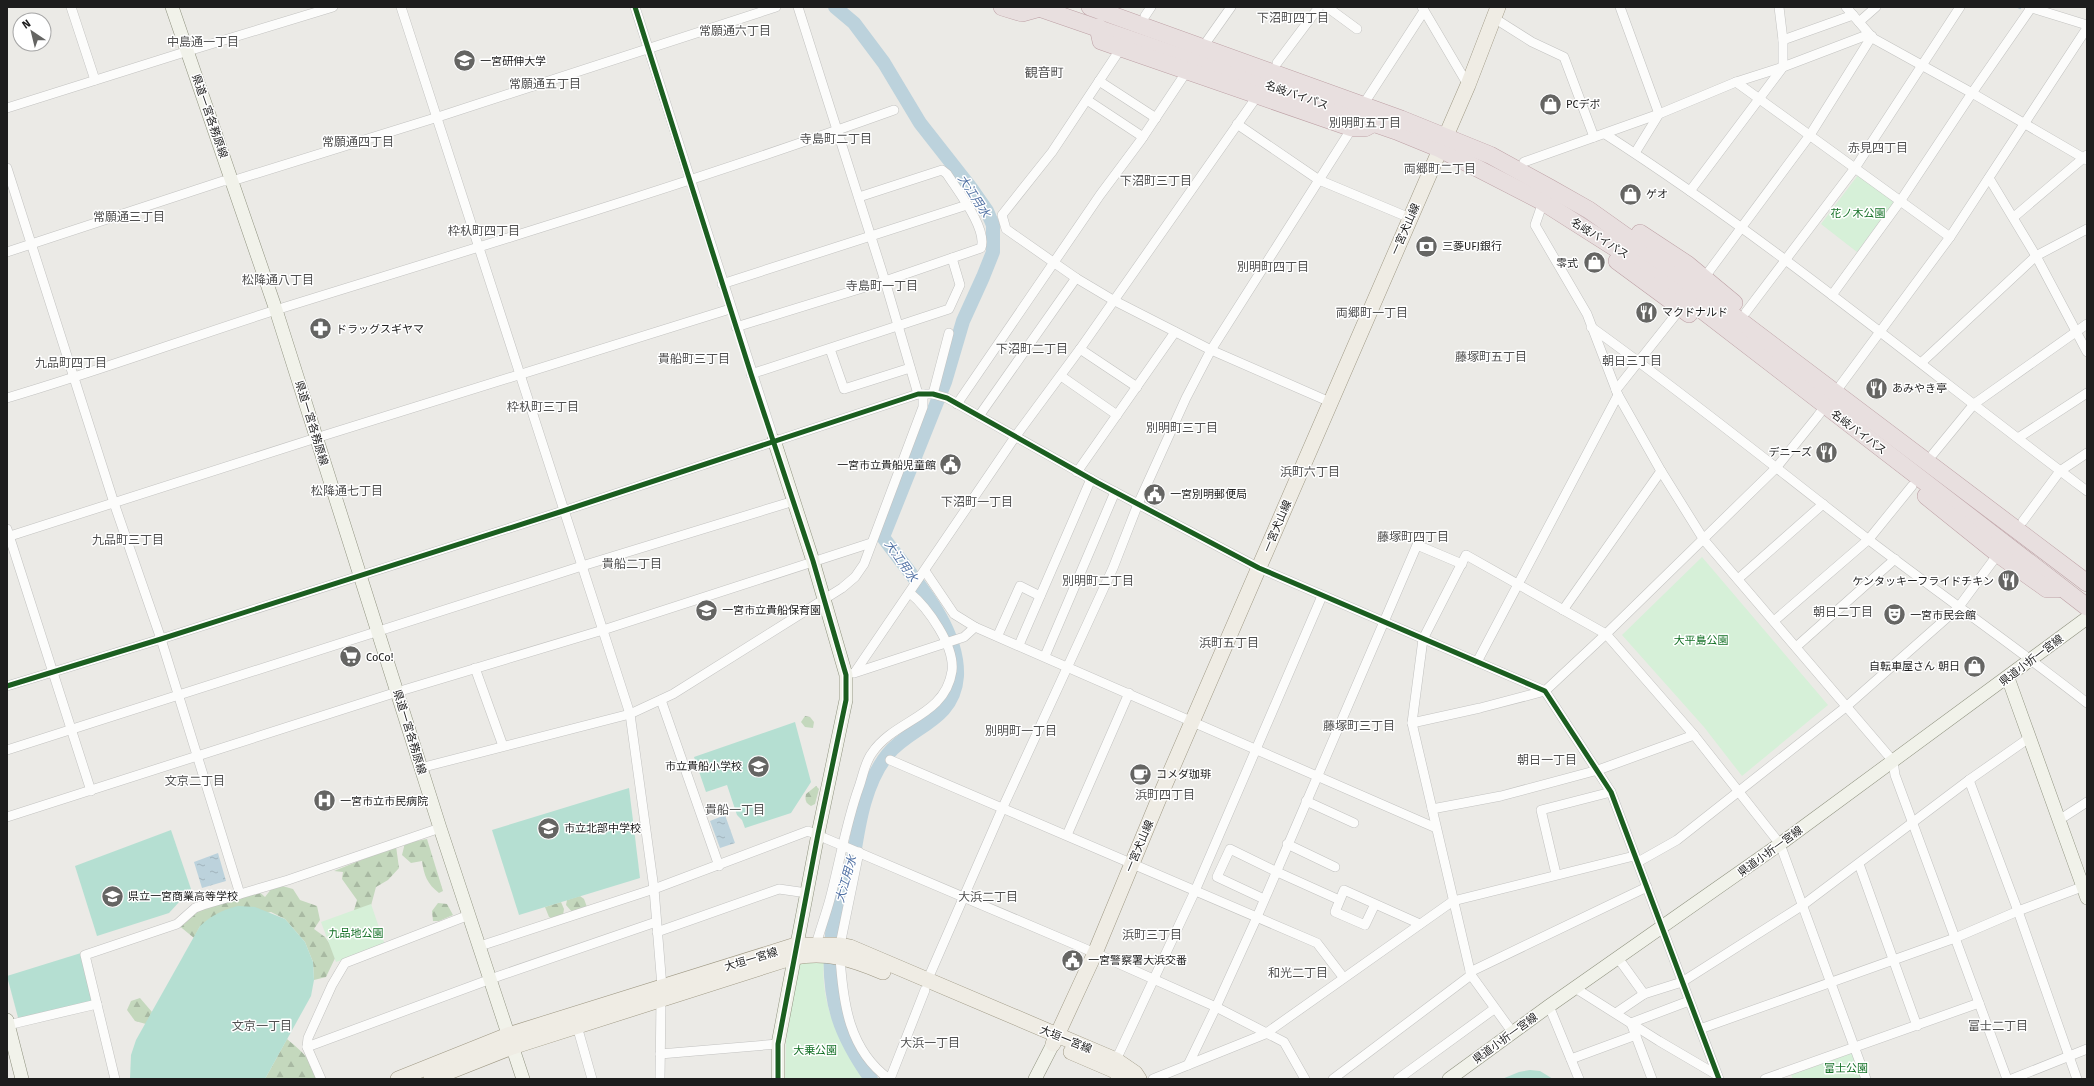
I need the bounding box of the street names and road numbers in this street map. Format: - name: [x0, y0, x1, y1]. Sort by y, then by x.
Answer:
- street label: 県道一宮各務原線: [189, 72, 230, 160]
- street label: 名岐バイパス: [1264, 79, 1330, 112]
- street label: 一宮犬山線: [1388, 201, 1423, 257]
- street label: 名岐バイパス: [1568, 215, 1631, 261]
- street label: 県道一宮各務原線: [292, 379, 331, 467]
- street label: 名岐バイパス: [1829, 407, 1889, 457]
- street label: 一宮犬山線: [1261, 498, 1294, 554]
- street label: 県道小折一宮線: [1997, 632, 2066, 689]
- street label: 県道一宮各務原線: [390, 688, 429, 776]
- street label: 一宮犬山線: [1123, 818, 1156, 874]
- street label: 県道小折一宮線: [1735, 824, 1805, 879]
- street label: 大垣一宮線: [723, 945, 779, 974]
- street label: 県道小折一宮線: [1470, 1011, 1540, 1066]
- street label: 大垣一宮線: [1038, 1023, 1094, 1056]

